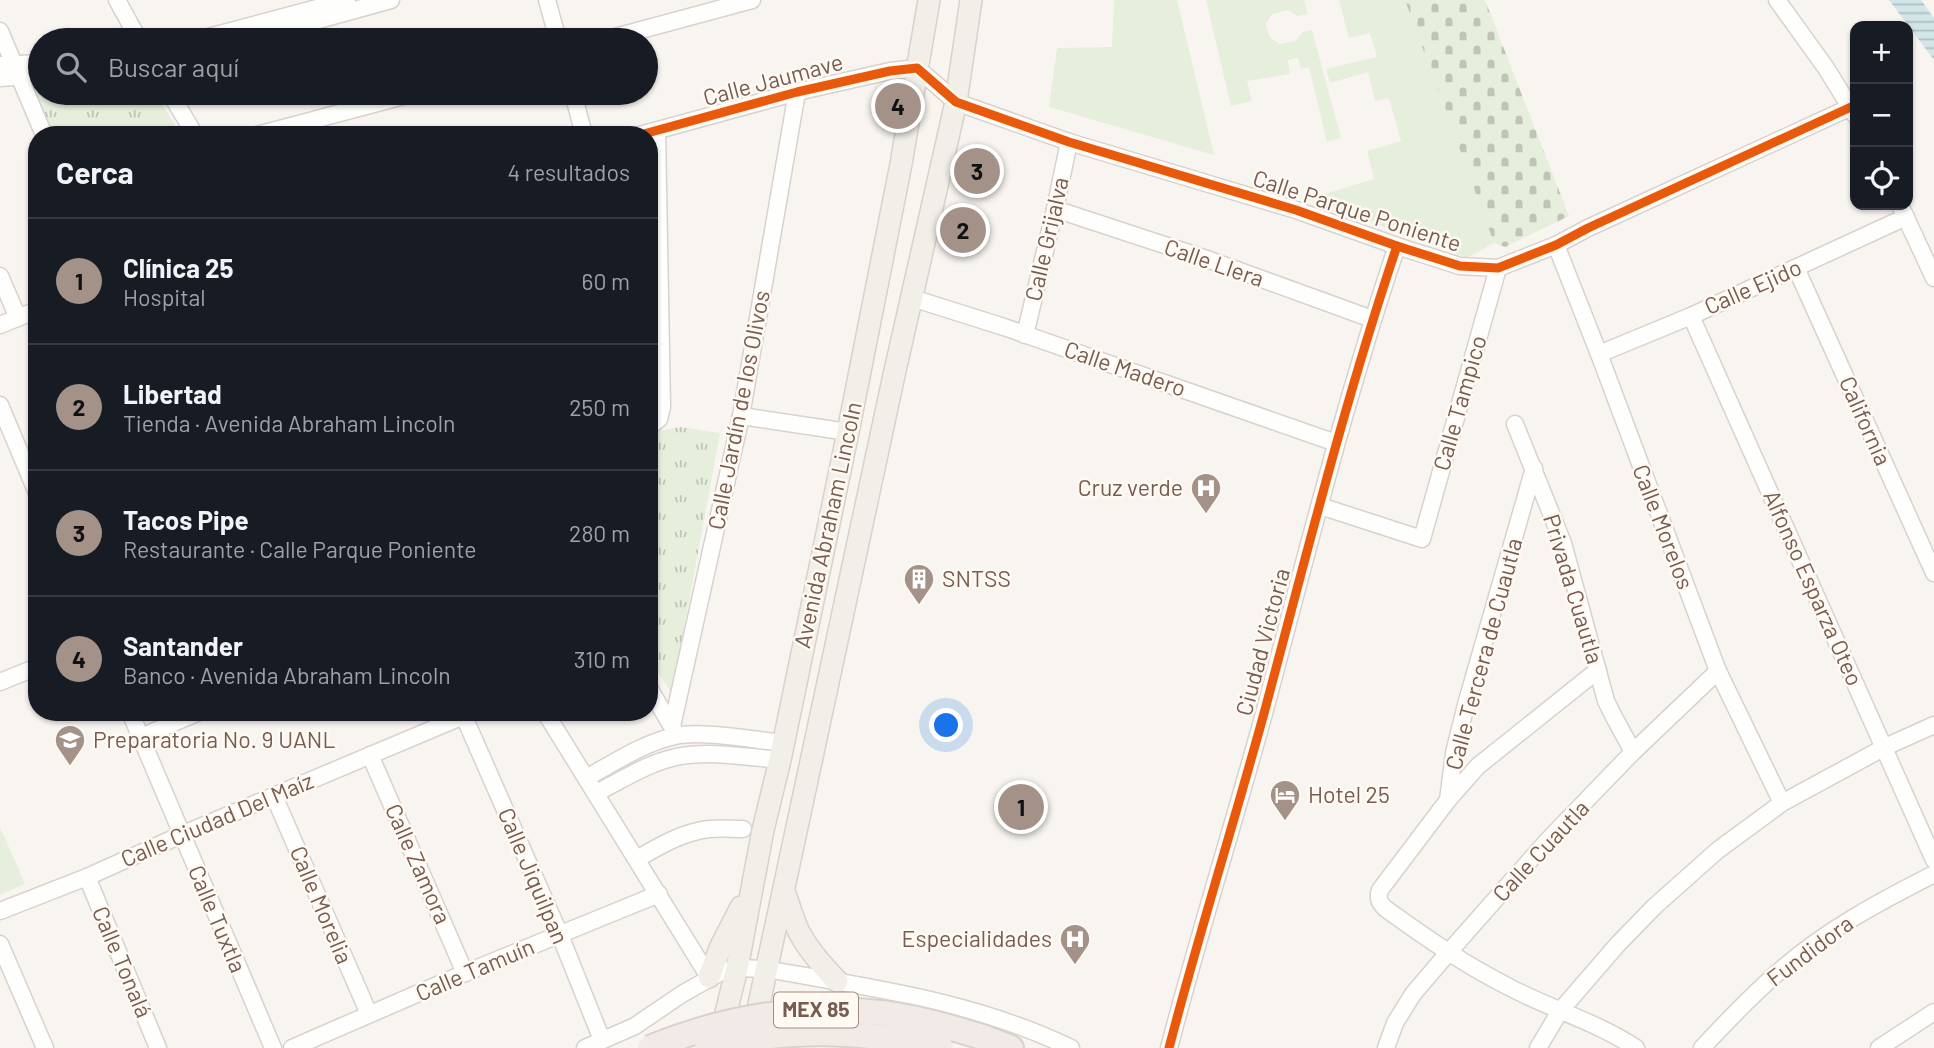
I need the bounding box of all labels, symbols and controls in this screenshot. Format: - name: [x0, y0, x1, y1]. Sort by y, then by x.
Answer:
- map controls: [1850, 21, 1913, 210]
- button: +: [1850, 21, 1913, 84]
- search box: [28, 28, 658, 105]
- street label: Calle Jaumave: [700, 47, 846, 111]
- icon: search: [52, 48, 90, 86]
- text: Buscar aquí: [108, 51, 239, 82]
- pin: 4: [875, 80, 921, 132]
- button: −: [1850, 84, 1913, 147]
- pin: 3: [954, 145, 1000, 197]
- button: locate: [1850, 147, 1913, 210]
- text: Cerca: [56, 154, 134, 190]
- text: 4 resultados: [507, 158, 630, 186]
- street label: Calle Parque Poniente: [1250, 163, 1465, 257]
- street label: Calle Grijalva: [1018, 174, 1074, 304]
- pin: 2: [940, 204, 986, 256]
- street label: Calle Llera: [1161, 232, 1268, 292]
- text: Clínica 25: [123, 252, 234, 283]
- street label: Calle Ejido: [1700, 252, 1806, 320]
- text: 1: [75, 267, 83, 295]
- text: 60 m: [582, 267, 630, 295]
- text: Hospital: [123, 283, 206, 311]
- street label: Calle Jardín de los Olivos: [701, 288, 775, 532]
- street label: Calle Tampico: [1426, 332, 1492, 474]
- street label: Calle Madero: [1061, 334, 1190, 402]
- street label: California: [1834, 372, 1898, 470]
- text: Libertad: [123, 378, 222, 409]
- text: 2: [73, 393, 85, 421]
- text: 250 m: [569, 393, 630, 421]
- street label: Avenida Abraham Lincoln: [787, 399, 867, 650]
- text: Tienda · Avenida Abraham Lincoln: [123, 409, 455, 437]
- street label: Calle Morelos: [1627, 460, 1701, 593]
- hospital icon: Cruz verde: [1189, 471, 1223, 515]
- place label: Cruz verde: [1078, 473, 1183, 501]
- street label: Alfonso Esparza Oteo: [1758, 485, 1870, 690]
- text: Tacos Pipe: [123, 504, 249, 535]
- street label: Privada Cuautla: [1538, 511, 1610, 667]
- text: 3: [73, 519, 85, 547]
- text: 280 m: [569, 519, 630, 547]
- text: Restaurante · Calle Parque Poniente: [123, 535, 477, 563]
- street label: Calle Tercera de Cuautla: [1439, 535, 1527, 773]
- building icon: SNTSS: [902, 562, 936, 606]
- place label: SNTSS: [942, 564, 1011, 592]
- street label: Ciudad Victoria: [1229, 565, 1295, 719]
- text: Santander: [123, 630, 243, 661]
- text: 4: [72, 645, 86, 673]
- text: 310 m: [574, 645, 630, 673]
- text: Banco · Avenida Abraham Lincoln: [123, 661, 451, 689]
- your location: [929, 708, 963, 742]
- school or university icon: Preparatoria No. 9 UANL: [53, 723, 87, 767]
- place label: Preparatoria No. 9 UANL: [93, 725, 335, 753]
- street label: Calle Ciudad Del Maíz: [116, 766, 317, 872]
- hotel icon: Hotel 25: [1268, 778, 1302, 822]
- place label: Hotel 25: [1308, 780, 1390, 808]
- pin: 1: [998, 781, 1044, 833]
- street label: Calle Cuautla: [1486, 794, 1594, 907]
- street label: Calle Zamora: [380, 799, 458, 928]
- street label: Calle Jiquilpan: [493, 803, 575, 948]
- street label: Calle Morelia: [285, 841, 359, 968]
- street label: Calle Tuxtla: [183, 861, 253, 976]
- street label: Calle Tonalá: [87, 902, 159, 1021]
- street label: Fundidora: [1761, 909, 1858, 992]
- hospital icon: Especialidades: [1058, 922, 1092, 966]
- place label: Especialidades: [902, 924, 1052, 952]
- street label: Calle Tamuín: [411, 932, 538, 1007]
- road number: MEX 85: [774, 992, 858, 1028]

